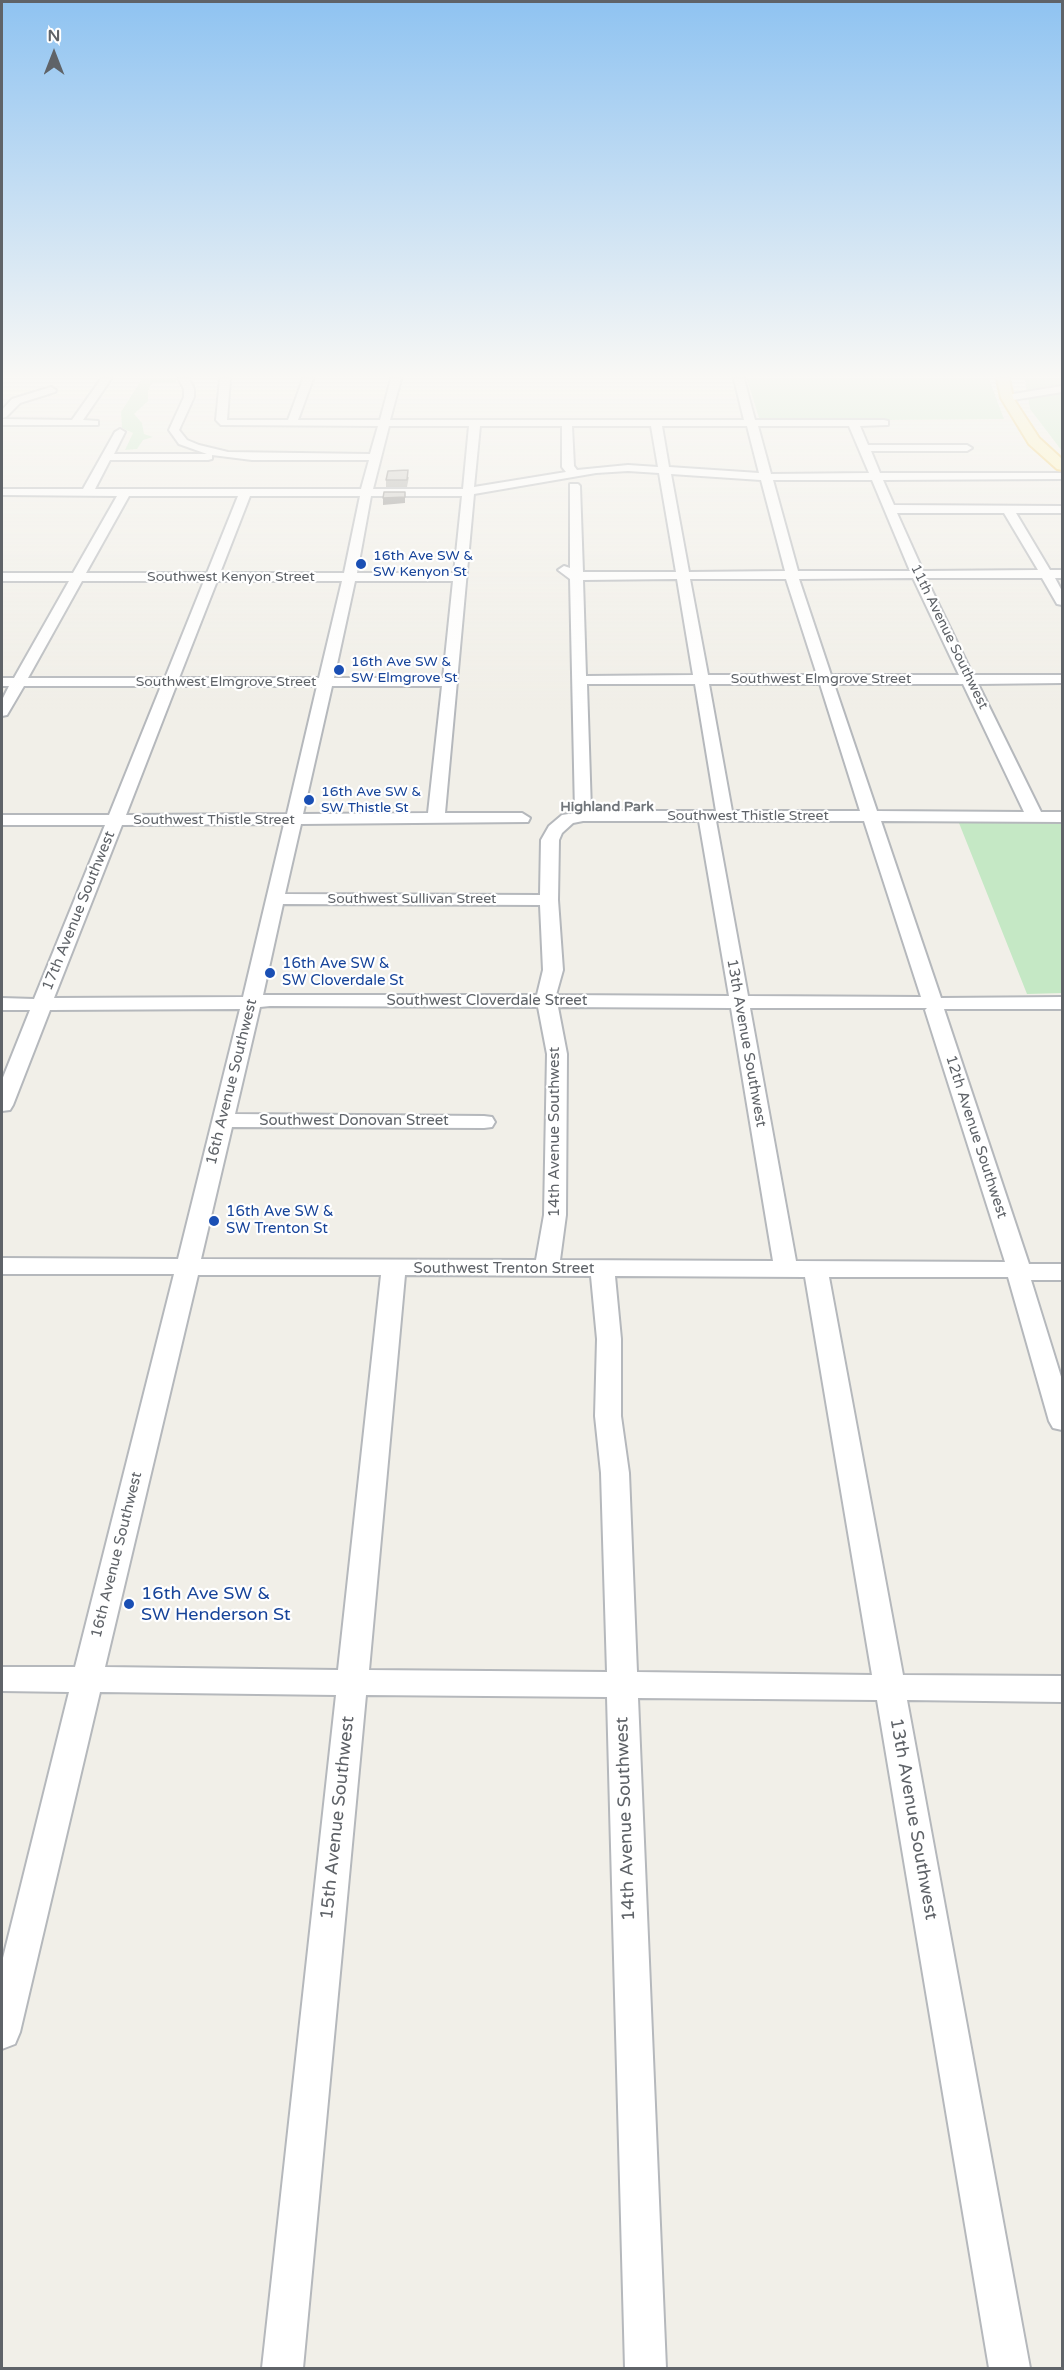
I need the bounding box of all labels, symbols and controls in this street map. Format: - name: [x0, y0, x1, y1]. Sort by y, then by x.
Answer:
- north arrow: [24, 24, 84, 84]
- text: N: [48, 26, 60, 46]
- place label: 16th Ave SW & SW Kenyon St: [373, 548, 474, 580]
- marker: 16th Ave SW & SW Kenyon St: [354, 557, 368, 571]
- street label: 11th Avenue Southwest: [907, 562, 991, 712]
- street label: Southwest Kenyon Street: [147, 569, 315, 585]
- place label: 16th Ave SW & SW Elmgrove St: [351, 654, 458, 686]
- marker: 16th Ave SW & SW Elmgrove St: [332, 663, 346, 677]
- street label: Southwest Elmgrove Street: [731, 671, 911, 687]
- street label: Southwest Elmgrove Street: [136, 674, 316, 690]
- place label: 16th Ave SW & SW Thistle St: [321, 784, 422, 816]
- marker: 16th Ave SW & SW Thistle St: [302, 793, 316, 807]
- district label: Highland Park: [560, 799, 654, 815]
- street label: Southwest Thistle Street: [667, 808, 829, 824]
- street label: Southwest Thistle Street: [133, 812, 295, 828]
- street label: 17th Avenue Southwest: [39, 829, 119, 993]
- street label: Southwest Sullivan Street: [328, 891, 496, 907]
- place label: 16th Ave SW & SW Cloverdale St: [282, 955, 404, 990]
- street label: 13th Avenue Southwest: [722, 957, 770, 1129]
- marker: 16th Ave SW & SW Cloverdale St: [263, 966, 277, 980]
- street label: Southwest Cloverdale Street: [386, 992, 588, 1010]
- street label: 16th Avenue Southwest: [203, 997, 261, 1167]
- street label: 14th Avenue Southwest: [546, 1047, 564, 1217]
- street label: 12th Avenue Southwest: [941, 1053, 1011, 1221]
- street label: Southwest Donovan Street: [259, 1112, 449, 1130]
- place label: 16th Ave SW & SW Trenton St: [226, 1203, 334, 1238]
- marker: 16th Ave SW & SW Trenton St: [207, 1214, 221, 1228]
- street label: Southwest Trenton Street: [413, 1260, 595, 1278]
- street label: 16th Avenue Southwest: [88, 1470, 146, 1640]
- place label: 16th Ave SW & SW Henderson St: [141, 1583, 291, 1626]
- marker: 16th Ave SW & SW Henderson St: [122, 1597, 136, 1611]
- street label: 15th Avenue Southwest: [317, 1715, 359, 1921]
- street label: 14th Avenue Southwest: [612, 1716, 640, 1922]
- street label: 13th Avenue Southwest: [885, 1716, 941, 1922]

